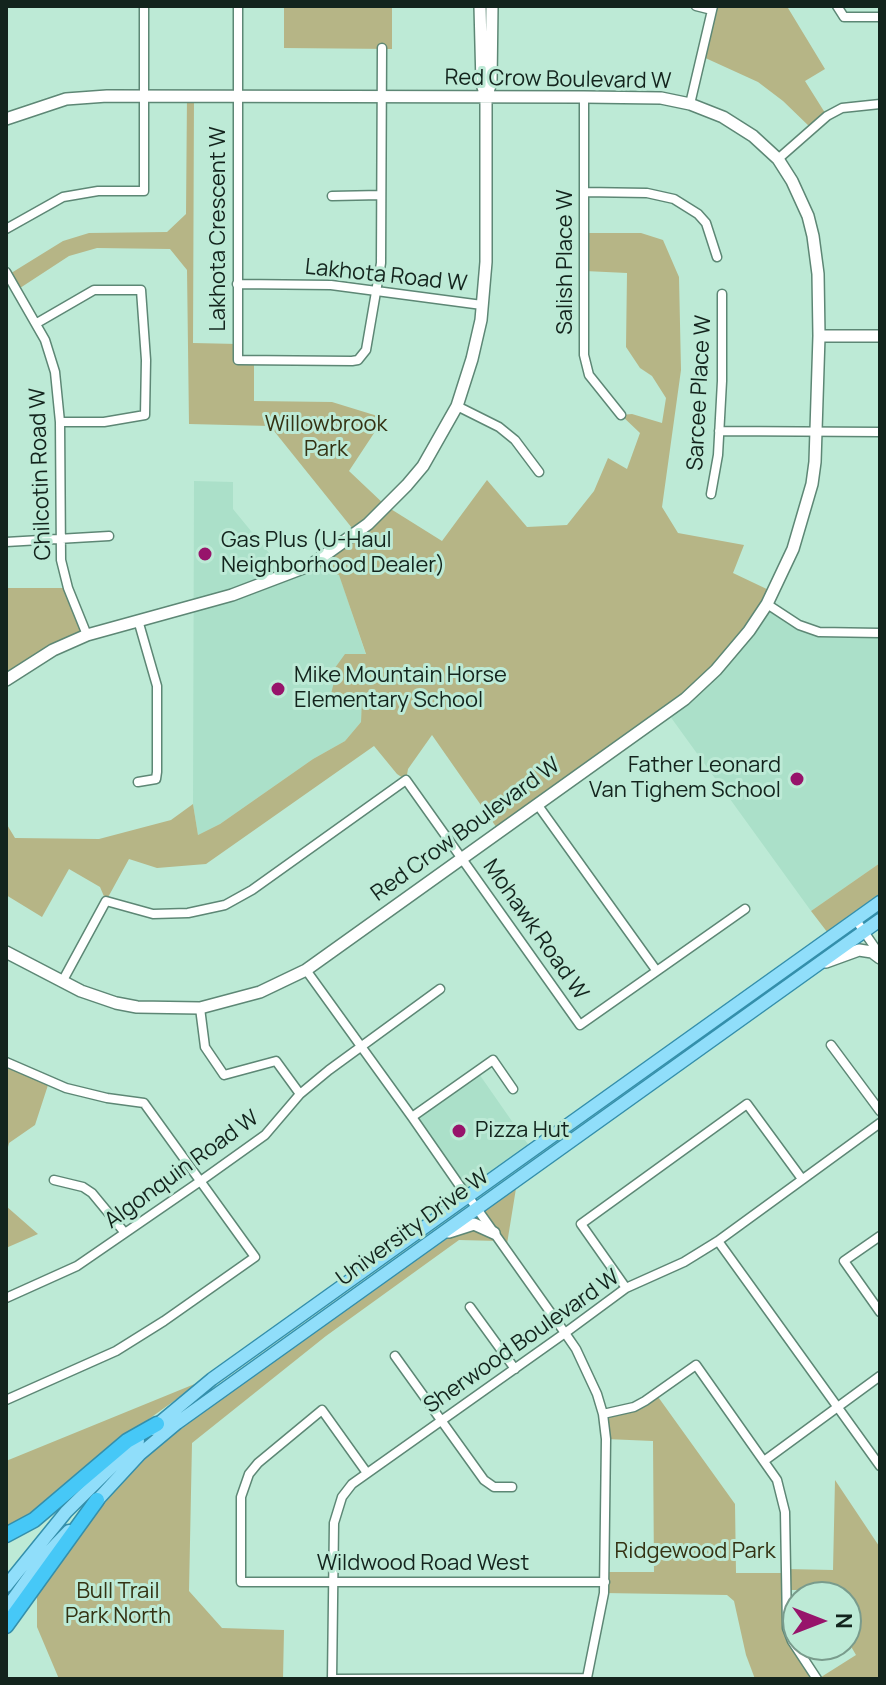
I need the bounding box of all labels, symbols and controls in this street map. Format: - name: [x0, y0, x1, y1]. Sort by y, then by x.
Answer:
- street label: Red Crow Boulevard W: [444, 65, 672, 95]
- street label: Lakhota Crescent W: [206, 127, 232, 331]
- street label: Salish Place W: [553, 189, 579, 335]
- street label: Lakhota Road W: [304, 254, 468, 298]
- street label: Sarcee Place W: [683, 315, 717, 471]
- street label: Chilcotin Road W: [25, 387, 57, 561]
- park label: Willowbrook Park: [265, 412, 387, 464]
- place label: Gas Plus (U-Haul Neighborhood Dealer): [221, 528, 445, 580]
- marker: Gas Plus (U-Haul Neighborhood Dealer): [196, 545, 214, 563]
- place label: Mike Mountain Horse Elementary School: [294, 663, 507, 714]
- marker: Mike Mountain Horse Elementary School: [269, 680, 287, 698]
- street label: Red Crow Boulevard W: [366, 753, 566, 907]
- place label: Father Leonard Van Tighem School: [589, 753, 781, 804]
- marker: Father Leonard Van Tighem School: [788, 770, 806, 788]
- street label: Mohawk Road W: [477, 855, 593, 1005]
- street label: Algonquin Road W: [100, 1105, 264, 1235]
- place label: Pizza Hut: [475, 1118, 570, 1144]
- marker: Pizza Hut: [450, 1122, 468, 1140]
- street label: University Drive W: [331, 1164, 495, 1292]
- street label: Sherwood Boulevard W: [419, 1264, 625, 1420]
- park label: Ridgewood Park: [614, 1539, 776, 1565]
- street label: Wildwood Road West: [317, 1551, 529, 1577]
- park label: Bull Trail Park North: [65, 1579, 171, 1630]
- north arrow: [782, 1581, 862, 1661]
- text: N: [829, 1613, 859, 1629]

